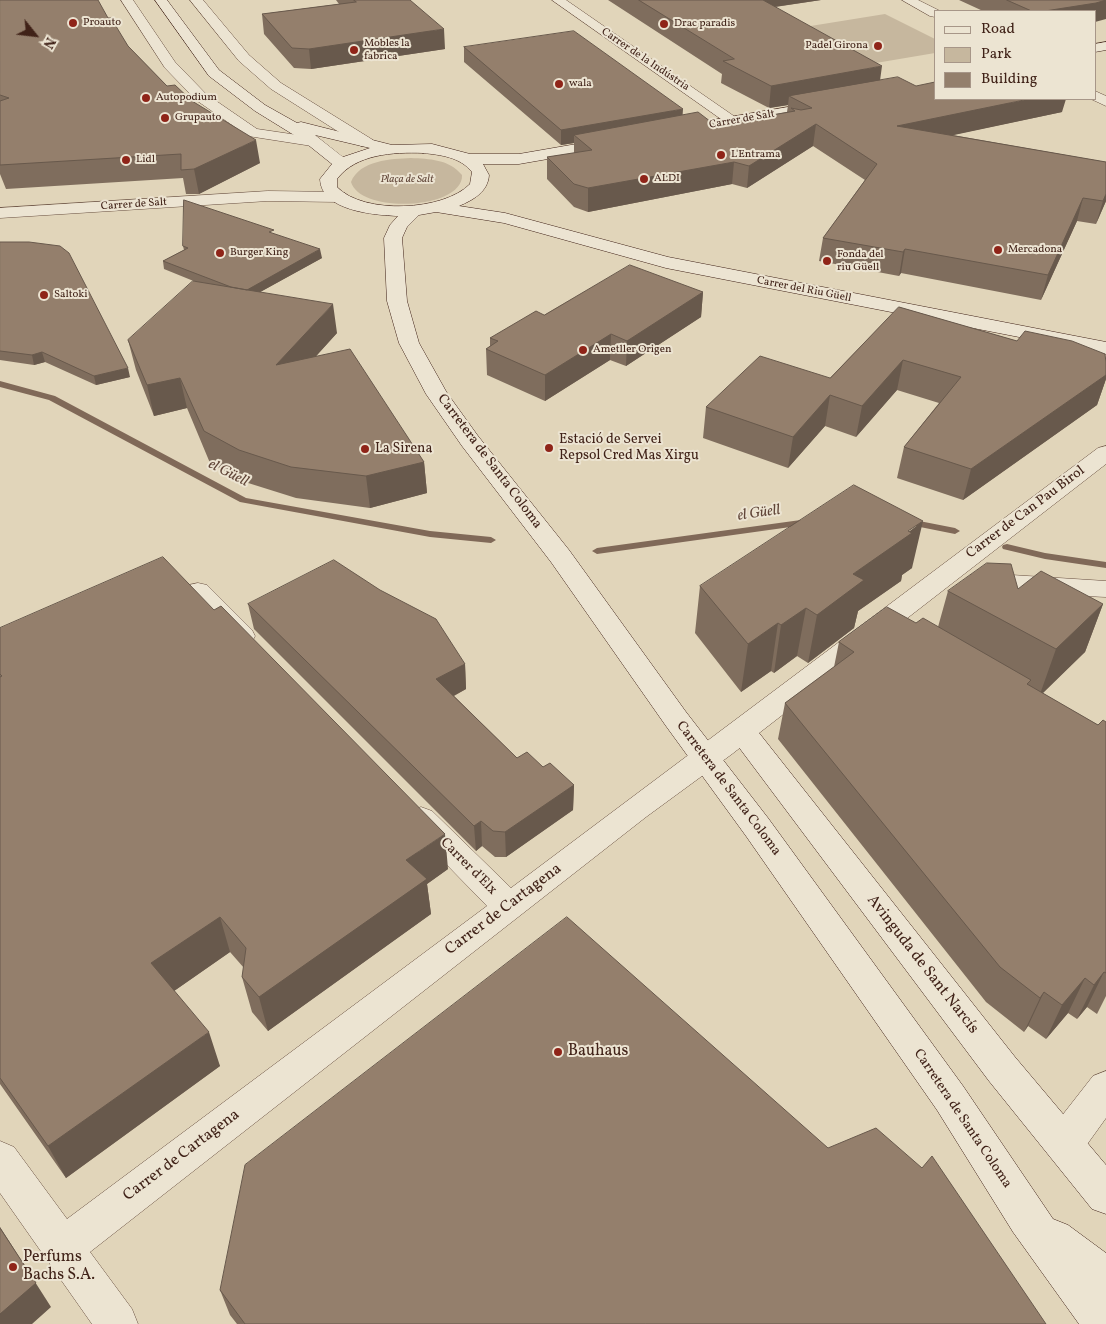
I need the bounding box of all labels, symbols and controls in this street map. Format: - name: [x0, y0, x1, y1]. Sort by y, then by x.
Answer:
- north arrow: [10, 10, 60, 60]
- legend: [934, 10, 1096, 100]
- place label: Proauto: [83, 16, 121, 30]
- marker: Proauto: [67, 17, 79, 29]
- place label: Drac paradis: [674, 17, 735, 31]
- marker: Drac paradis: [658, 18, 670, 30]
- text: Road: [981, 19, 1015, 40]
- street label: Carrer de la Indústria: [598, 26, 692, 94]
- text: N: [38, 33, 59, 52]
- place label: Mobles la fabrica: [364, 37, 410, 63]
- place label: Padel Girona: [805, 39, 868, 53]
- marker: Padel Girona: [872, 40, 884, 52]
- marker: Mobles la fabrica: [348, 44, 360, 56]
- text: Park: [981, 44, 1012, 65]
- text: Building: [981, 69, 1037, 90]
- place label: wala: [569, 77, 592, 91]
- marker: wala: [553, 78, 565, 90]
- place label: Autopodium: [156, 91, 217, 105]
- marker: Autopodium: [140, 92, 152, 104]
- street label: Carrer de Salt: [708, 108, 776, 132]
- place label: Grupauto: [175, 111, 221, 125]
- marker: Grupauto: [159, 112, 171, 124]
- place label: L'Entrama: [731, 148, 780, 162]
- marker: L'Entrama: [715, 149, 727, 161]
- place label: Lidl: [136, 153, 155, 167]
- marker: Lidl: [120, 154, 132, 166]
- place label: ALDI: [654, 172, 680, 186]
- park label: Plaça de Salt: [380, 173, 434, 187]
- marker: ALDI: [638, 173, 650, 185]
- street label: Carrer de Salt: [101, 196, 167, 214]
- place label: Mercadona: [1008, 243, 1062, 257]
- marker: Mercadona: [992, 244, 1004, 256]
- place label: Burger King: [230, 246, 288, 260]
- marker: Burger King: [214, 247, 226, 259]
- place label: Fonda del riu Güell: [837, 248, 884, 274]
- marker: Fonda del riu Güell: [821, 255, 833, 267]
- street label: Carrer del Riu Güell: [756, 274, 852, 306]
- place label: Saltoki: [54, 288, 88, 302]
- marker: Saltoki: [38, 289, 50, 301]
- place label: Ametller Origen: [593, 343, 672, 357]
- marker: Ametller Origen: [577, 344, 589, 356]
- street label: Carretera de Santa Coloma: [433, 391, 545, 533]
- place label: Estació de Servei Repsol Cred Mas Xirgu: [559, 432, 699, 464]
- place label: La Sirena: [375, 441, 432, 457]
- marker: Estació de Servei Repsol Cred Mas Xirgu: [543, 442, 555, 454]
- marker: La Sirena: [359, 443, 371, 455]
- water label: el Güell: [205, 456, 251, 492]
- street label: Carrer de Can Pau Birol: [964, 463, 1088, 563]
- water label: el Güell: [736, 502, 782, 526]
- street label: Carretera de Santa Coloma: [672, 718, 784, 860]
- street label: Carrer d'Elx: [436, 835, 500, 899]
- street label: Carrer de Cartagena: [442, 860, 566, 960]
- street label: Avinguda de Sant Narcís: [862, 892, 982, 1038]
- place label: Bauhaus: [568, 1042, 628, 1062]
- marker: Bauhaus: [552, 1046, 564, 1058]
- street label: Carretera de Santa Coloma: [909, 1046, 1015, 1192]
- street label: Carrer de Cartagena: [120, 1106, 244, 1206]
- place label: Perfums Bachs S.A.: [23, 1248, 95, 1286]
- marker: Perfums Bachs S.A.: [7, 1261, 19, 1273]

